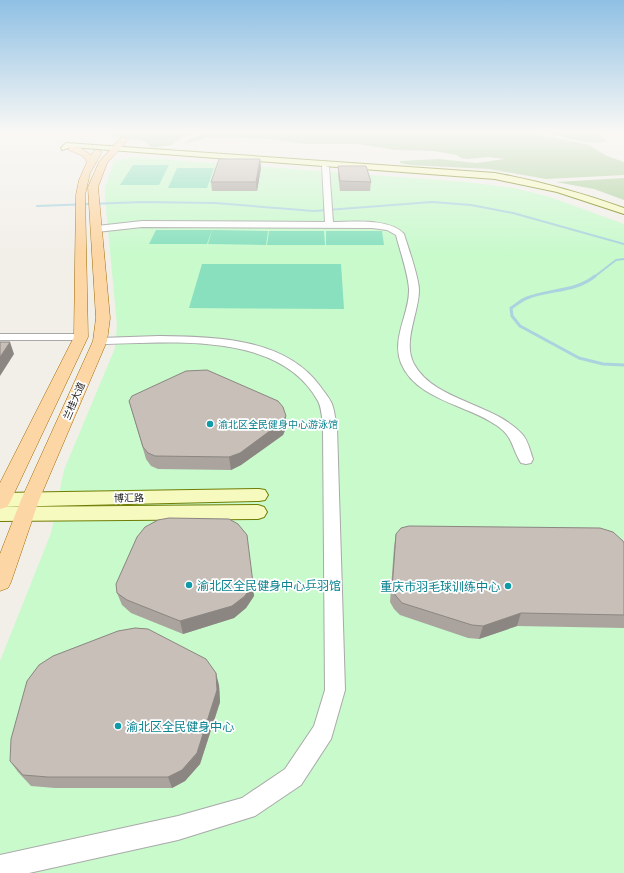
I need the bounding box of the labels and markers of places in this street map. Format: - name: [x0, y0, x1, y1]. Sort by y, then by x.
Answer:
- place label: 渝北区全民健身中心游泳馆: [218, 417, 338, 432]
- marker: 渝北区全民健身中心游泳馆: [205, 419, 215, 429]
- place label: 渝北区全民健身中心乒羽馆: [197, 577, 341, 594]
- place label: 重庆市羽毛球训练中心: [380, 578, 500, 595]
- marker: 渝北区全民健身中心乒羽馆: [184, 580, 194, 590]
- marker: 重庆市羽毛球训练中心: [503, 581, 513, 591]
- place label: 渝北区全民健身中心: [126, 718, 234, 735]
- marker: 渝北区全民健身中心: [113, 721, 123, 731]

